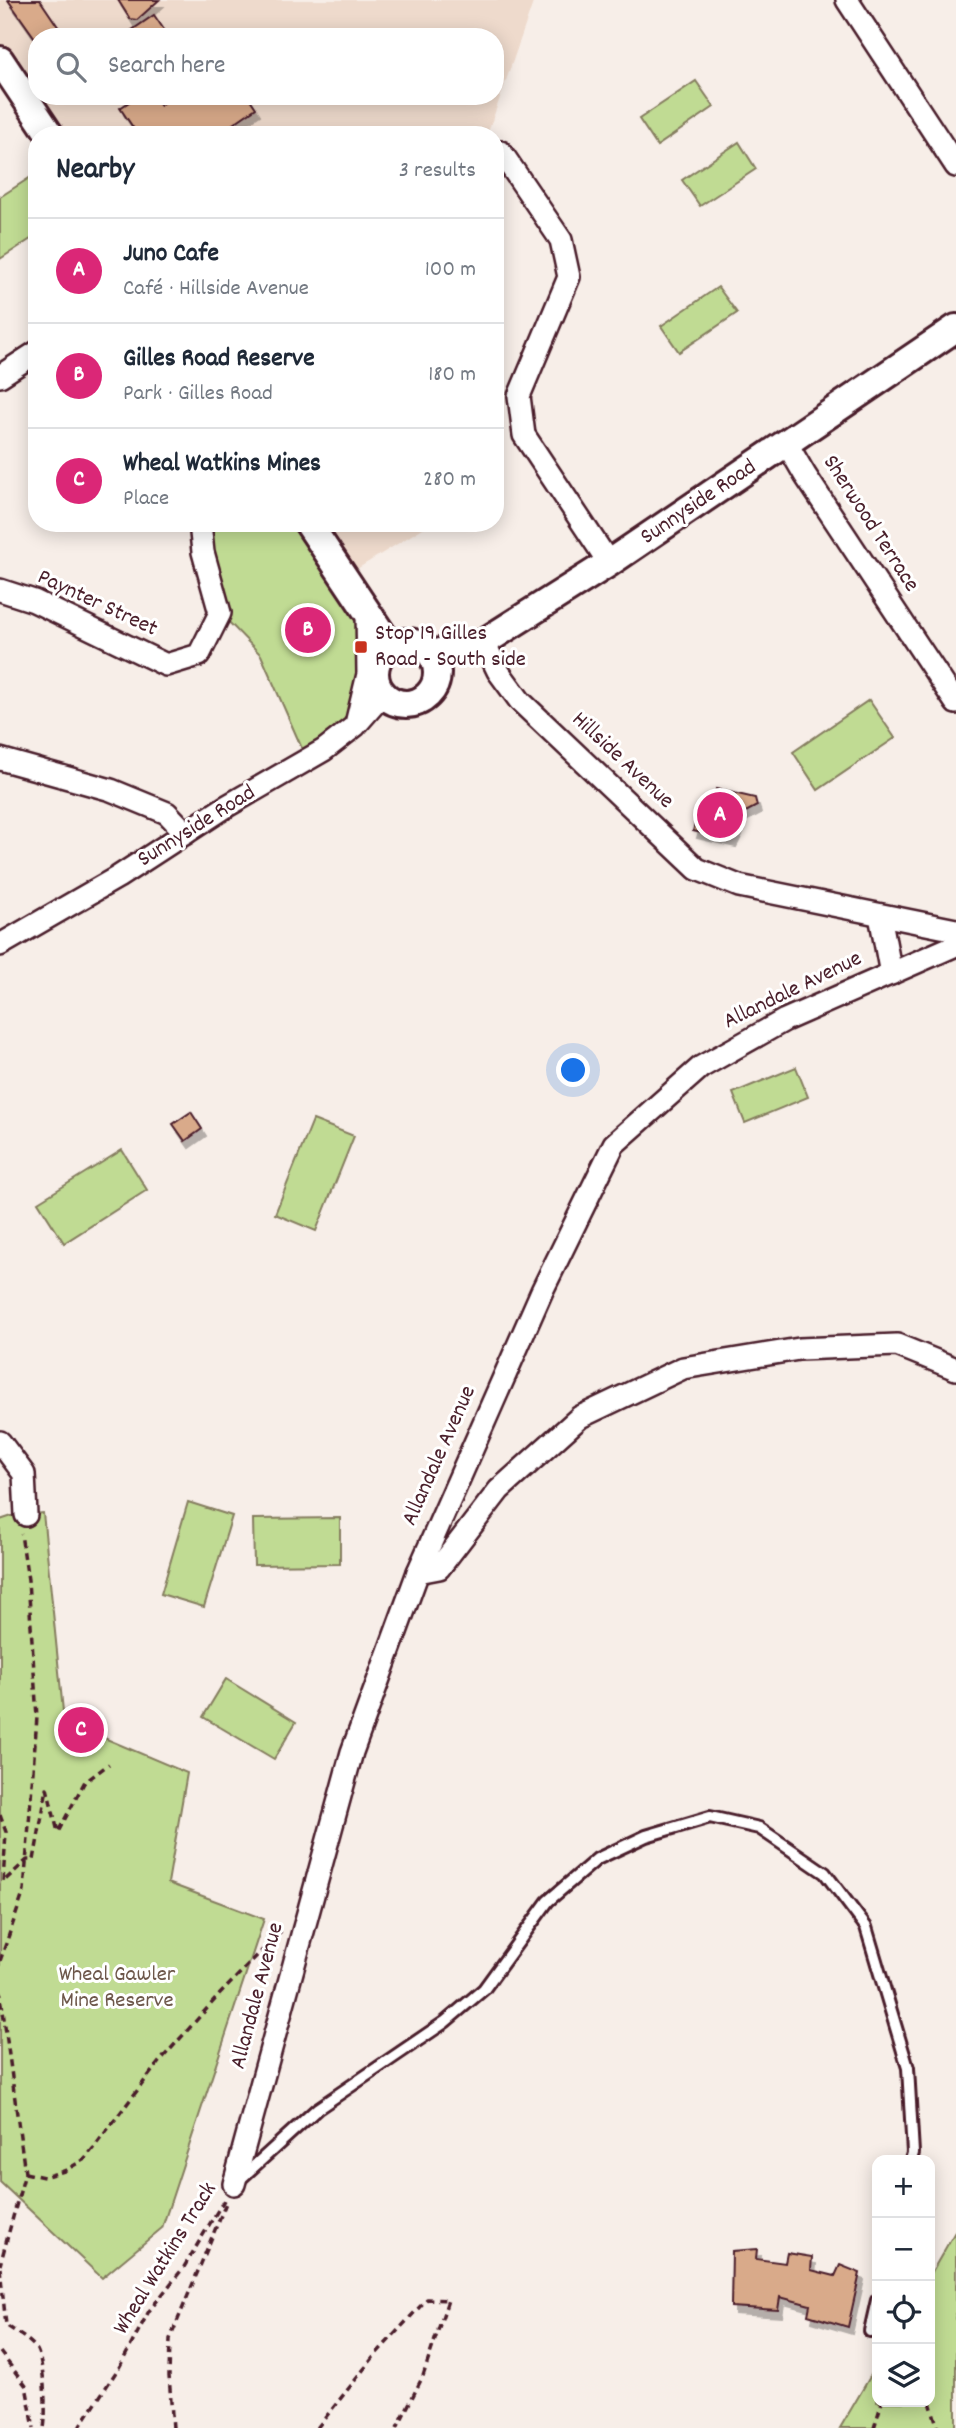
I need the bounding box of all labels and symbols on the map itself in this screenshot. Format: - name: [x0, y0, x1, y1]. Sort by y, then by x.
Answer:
- street label: Sherwood Terrace: [813, 449, 927, 599]
- street label: Sunnyside Road: [634, 452, 764, 554]
- street label: Paynter Street: [31, 562, 163, 646]
- pin: B: [285, 604, 331, 656]
- place label: Stop 19 Gilles Road - South side: [375, 618, 526, 677]
- marker: Stop 19 Gilles Road - South side: [353, 639, 369, 655]
- street label: Hillside Avenue: [563, 705, 681, 817]
- street label: Sunnyside Road: [132, 778, 262, 876]
- pin: A: [697, 789, 743, 841]
- street label: Allandale Avenue: [718, 943, 868, 1039]
- your location: [556, 1053, 590, 1087]
- street label: Allandale Avenue: [394, 1381, 486, 1531]
- pin: C: [58, 1704, 104, 1756]
- street label: Allandale Avenue: [223, 1919, 293, 2073]
- park label: Wheal Gawler Mine Reserve: [59, 1959, 176, 2018]
- street label: Wheal Watkins Track: [106, 2176, 226, 2342]

